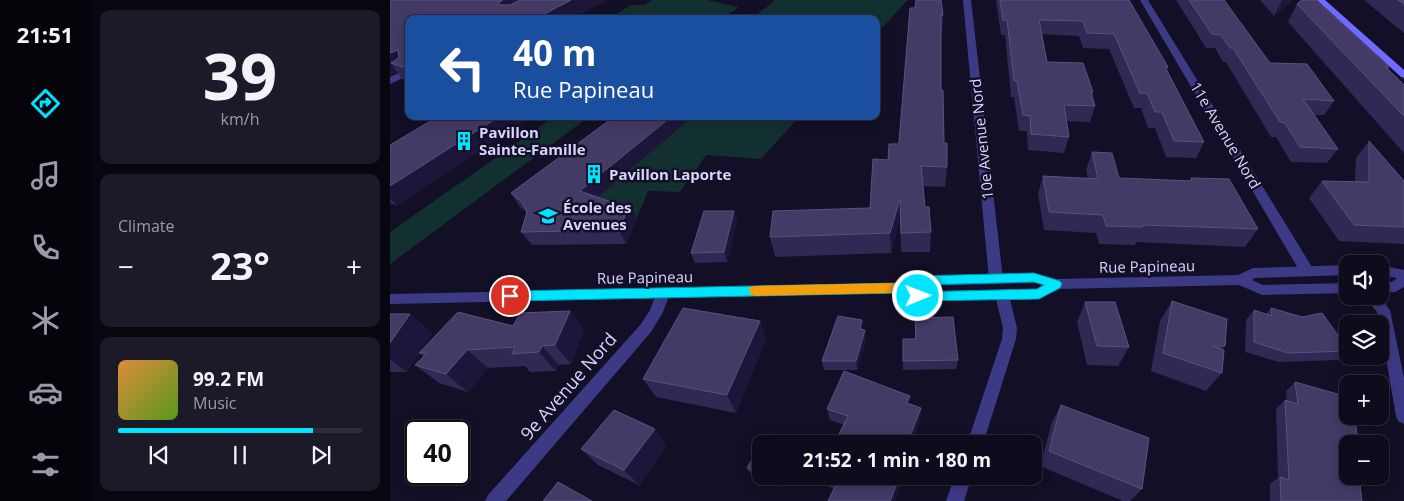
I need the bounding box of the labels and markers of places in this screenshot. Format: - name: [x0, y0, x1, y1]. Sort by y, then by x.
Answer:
- place label: Pavillon Sainte-Famille: [479, 122, 586, 159]
- building icon: Pavillon Sainte-Famille: [453, 130, 475, 152]
- building icon: Pavillon Laporte: [583, 163, 605, 185]
- place label: Pavillon Laporte: [609, 164, 731, 184]
- place label: École des Avenues: [563, 197, 632, 234]
- school or university icon: École des Avenues: [537, 205, 559, 227]
- pin: [489, 275, 531, 317]

